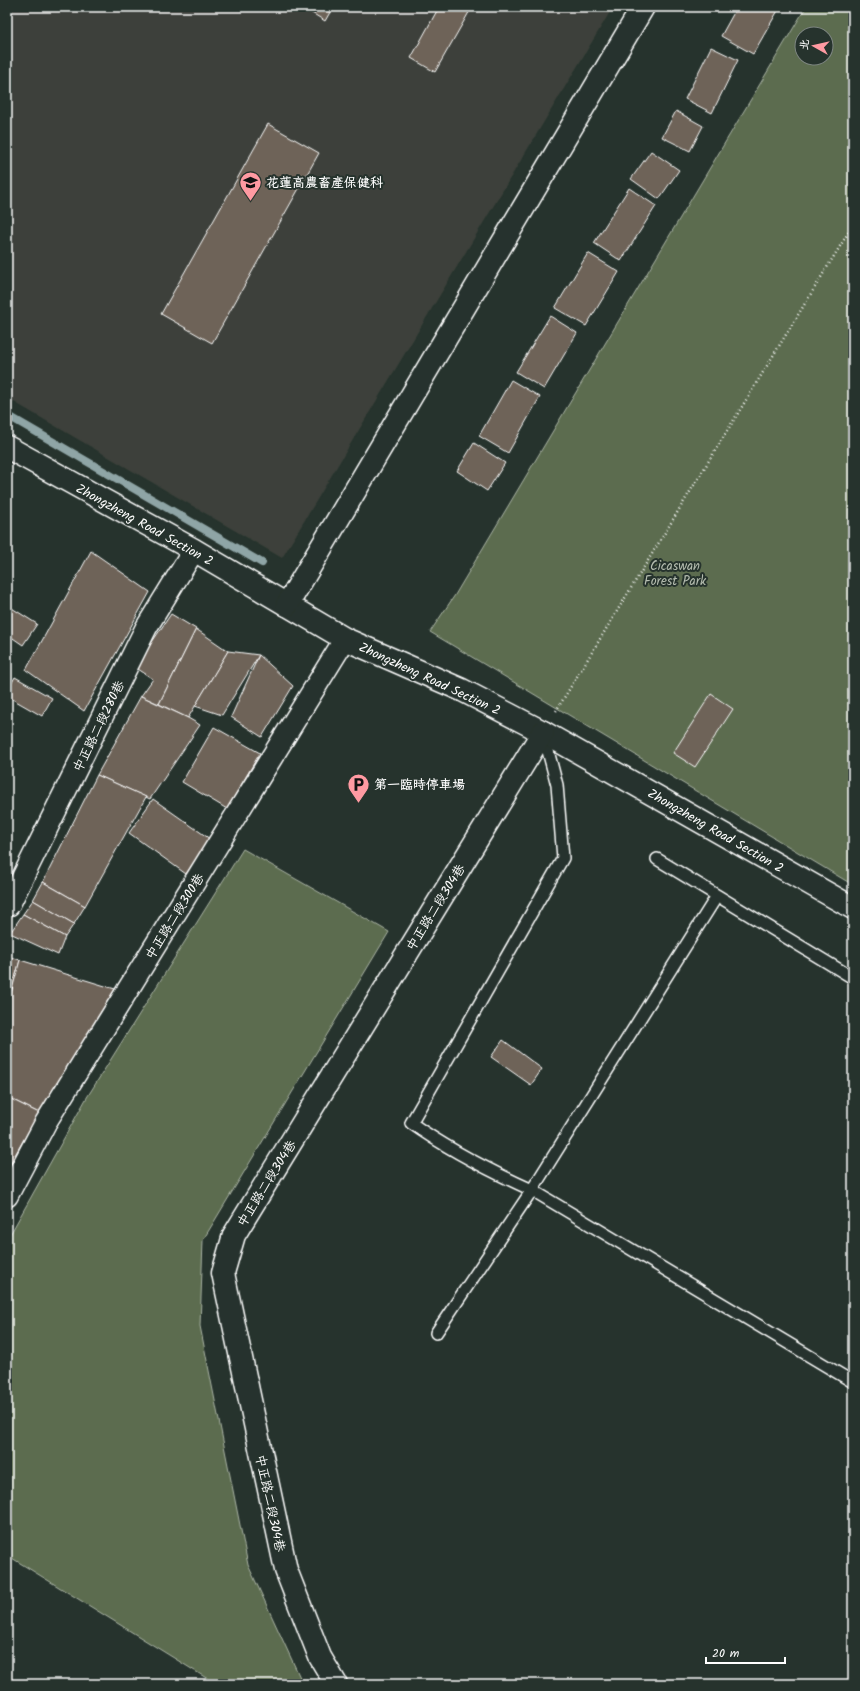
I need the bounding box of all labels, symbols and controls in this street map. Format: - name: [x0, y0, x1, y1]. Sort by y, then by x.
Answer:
- north arrow: [794, 26, 834, 66]
- text: 北: [795, 38, 815, 51]
- school or university icon: 花蓮高農畜產保健科: [238, 169, 264, 202]
- place label: 花蓮高農畜產保健科: [266, 173, 384, 194]
- street label: Zhongzheng Road Section 2: [72, 479, 217, 572]
- park label: Cicaswan Forest Park: [644, 556, 707, 592]
- street label: Zhongzheng Road Section 2: [355, 637, 504, 722]
- street label: 中正路二段280巷: [68, 677, 131, 776]
- parking icon: 第一臨時停車場: [346, 771, 372, 804]
- place label: 第一臨時停車場: [374, 775, 465, 796]
- street label: Zhongzheng Road Section 2: [643, 784, 787, 879]
- street label: 中正路二段304巷: [401, 860, 471, 955]
- street label: 中正路二段300巷: [140, 869, 210, 964]
- street label: 中正路二段304巷: [232, 1136, 302, 1231]
- street label: 中正路二段304巷: [249, 1453, 290, 1554]
- scale bar: [706, 1639, 785, 1665]
- text: 20 m: [712, 1644, 740, 1663]

